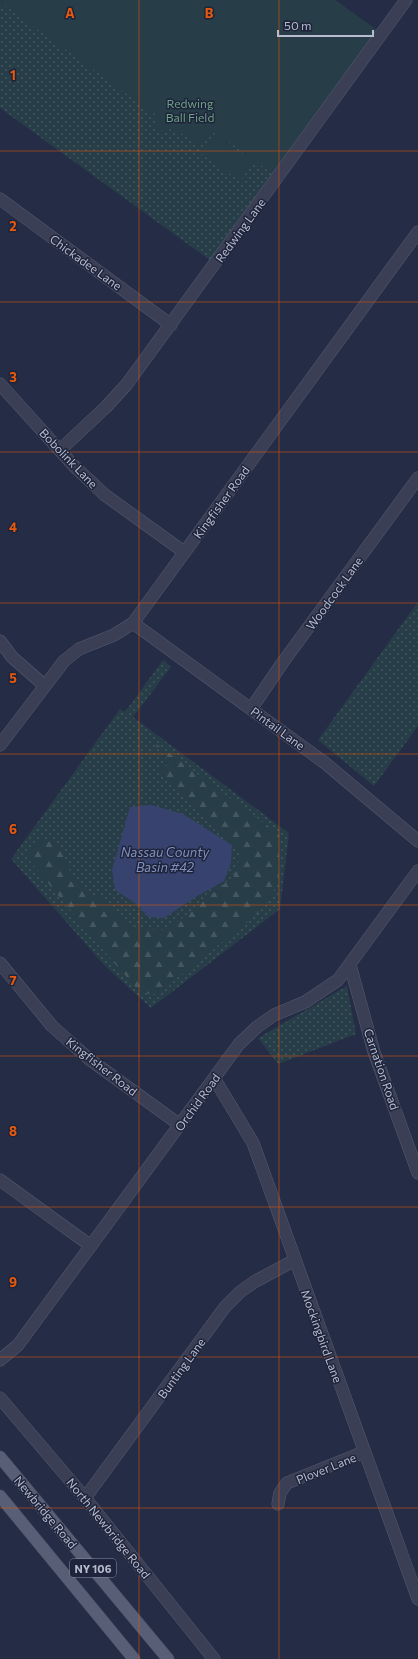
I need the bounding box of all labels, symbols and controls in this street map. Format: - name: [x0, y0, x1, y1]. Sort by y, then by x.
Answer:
- text: A: [65, 5, 75, 21]
- text: B: [205, 5, 214, 21]
- scale bar: [278, 12, 373, 38]
- text: 50 m: [284, 18, 312, 32]
- text: 1: [10, 67, 16, 83]
- park label: Redwing Ball Field: [166, 96, 214, 124]
- street label: Redwing Lane: [212, 195, 268, 265]
- text: 2: [9, 218, 17, 234]
- street label: Chickadee Lane: [47, 231, 125, 293]
- text: 3: [9, 369, 17, 385]
- street label: Bobolink Lane: [37, 425, 101, 491]
- street label: Kingfisher Road: [190, 463, 252, 541]
- text: 4: [9, 519, 17, 535]
- street label: Woodcock Lane: [303, 554, 365, 632]
- text: 5: [9, 670, 17, 686]
- street label: Pintail Lane: [248, 704, 308, 752]
- text: 6: [9, 821, 17, 837]
- water label: Nassau County Basin #42: [121, 844, 210, 875]
- text: 7: [9, 972, 17, 988]
- street label: Carnation Road: [362, 1027, 402, 1111]
- street label: Kingfisher Road: [64, 1034, 140, 1098]
- street label: Orchid Road: [171, 1071, 223, 1133]
- text: 8: [9, 1123, 17, 1139]
- text: 9: [9, 1274, 17, 1290]
- street label: Mockingbird Lane: [299, 1288, 345, 1384]
- street label: Bunting Lane: [154, 1335, 208, 1401]
- street label: Plover Lane: [294, 1450, 358, 1486]
- street label: Newbridge Road: [12, 1473, 80, 1551]
- street label: North Newbridge Road: [64, 1475, 154, 1581]
- road number: NY 106: [70, 1559, 116, 1577]

